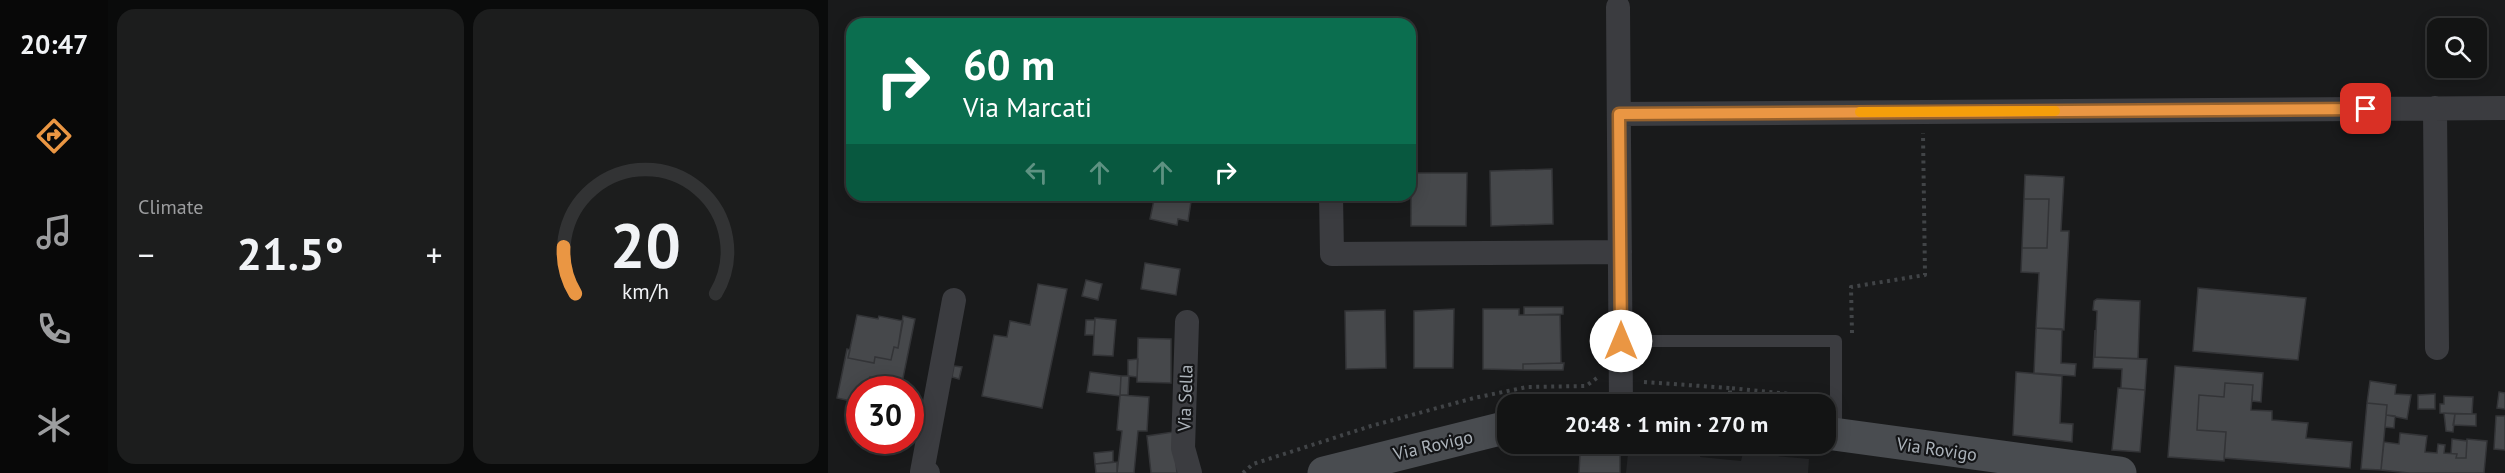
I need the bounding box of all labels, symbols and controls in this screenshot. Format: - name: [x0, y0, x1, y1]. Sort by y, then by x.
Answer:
- map controls: [2427, 18, 2487, 78]
- button: search: [2427, 18, 2487, 78]
- text: 20:47: [20, 27, 88, 61]
- text: 60 m: [963, 37, 1055, 92]
- icon: right: [864, 42, 942, 120]
- pin: [2340, 83, 2391, 134]
- text: Via Marcati: [963, 90, 1092, 124]
- icon: arrive: [2349, 92, 2382, 125]
- icon: directions: [33, 115, 75, 157]
- icon: left: [1020, 156, 1053, 189]
- icon: ahead: [1083, 156, 1116, 189]
- icon: ahead: [1146, 156, 1179, 189]
- icon: right: [1209, 156, 1242, 189]
- text: Climate: [138, 194, 204, 220]
- text: 20: [610, 204, 681, 285]
- icon: music: [33, 211, 75, 253]
- text: 21.5°: [237, 224, 344, 282]
- text: −: [138, 233, 155, 276]
- text: +: [426, 233, 443, 276]
- text: km/h: [622, 277, 669, 305]
- icon: phone: [33, 308, 75, 350]
- position arrow: [1589, 309, 1653, 373]
- street label: Via Sella: [1172, 364, 1198, 433]
- speed limit sign: 30: [846, 376, 924, 454]
- icon: climate: [33, 404, 75, 446]
- text: 20:48 · 1 min · 270 m: [1565, 410, 1768, 438]
- street label: Via Rovigo: [1390, 425, 1475, 466]
- street label: Via Rovigo: [1894, 432, 1979, 466]

